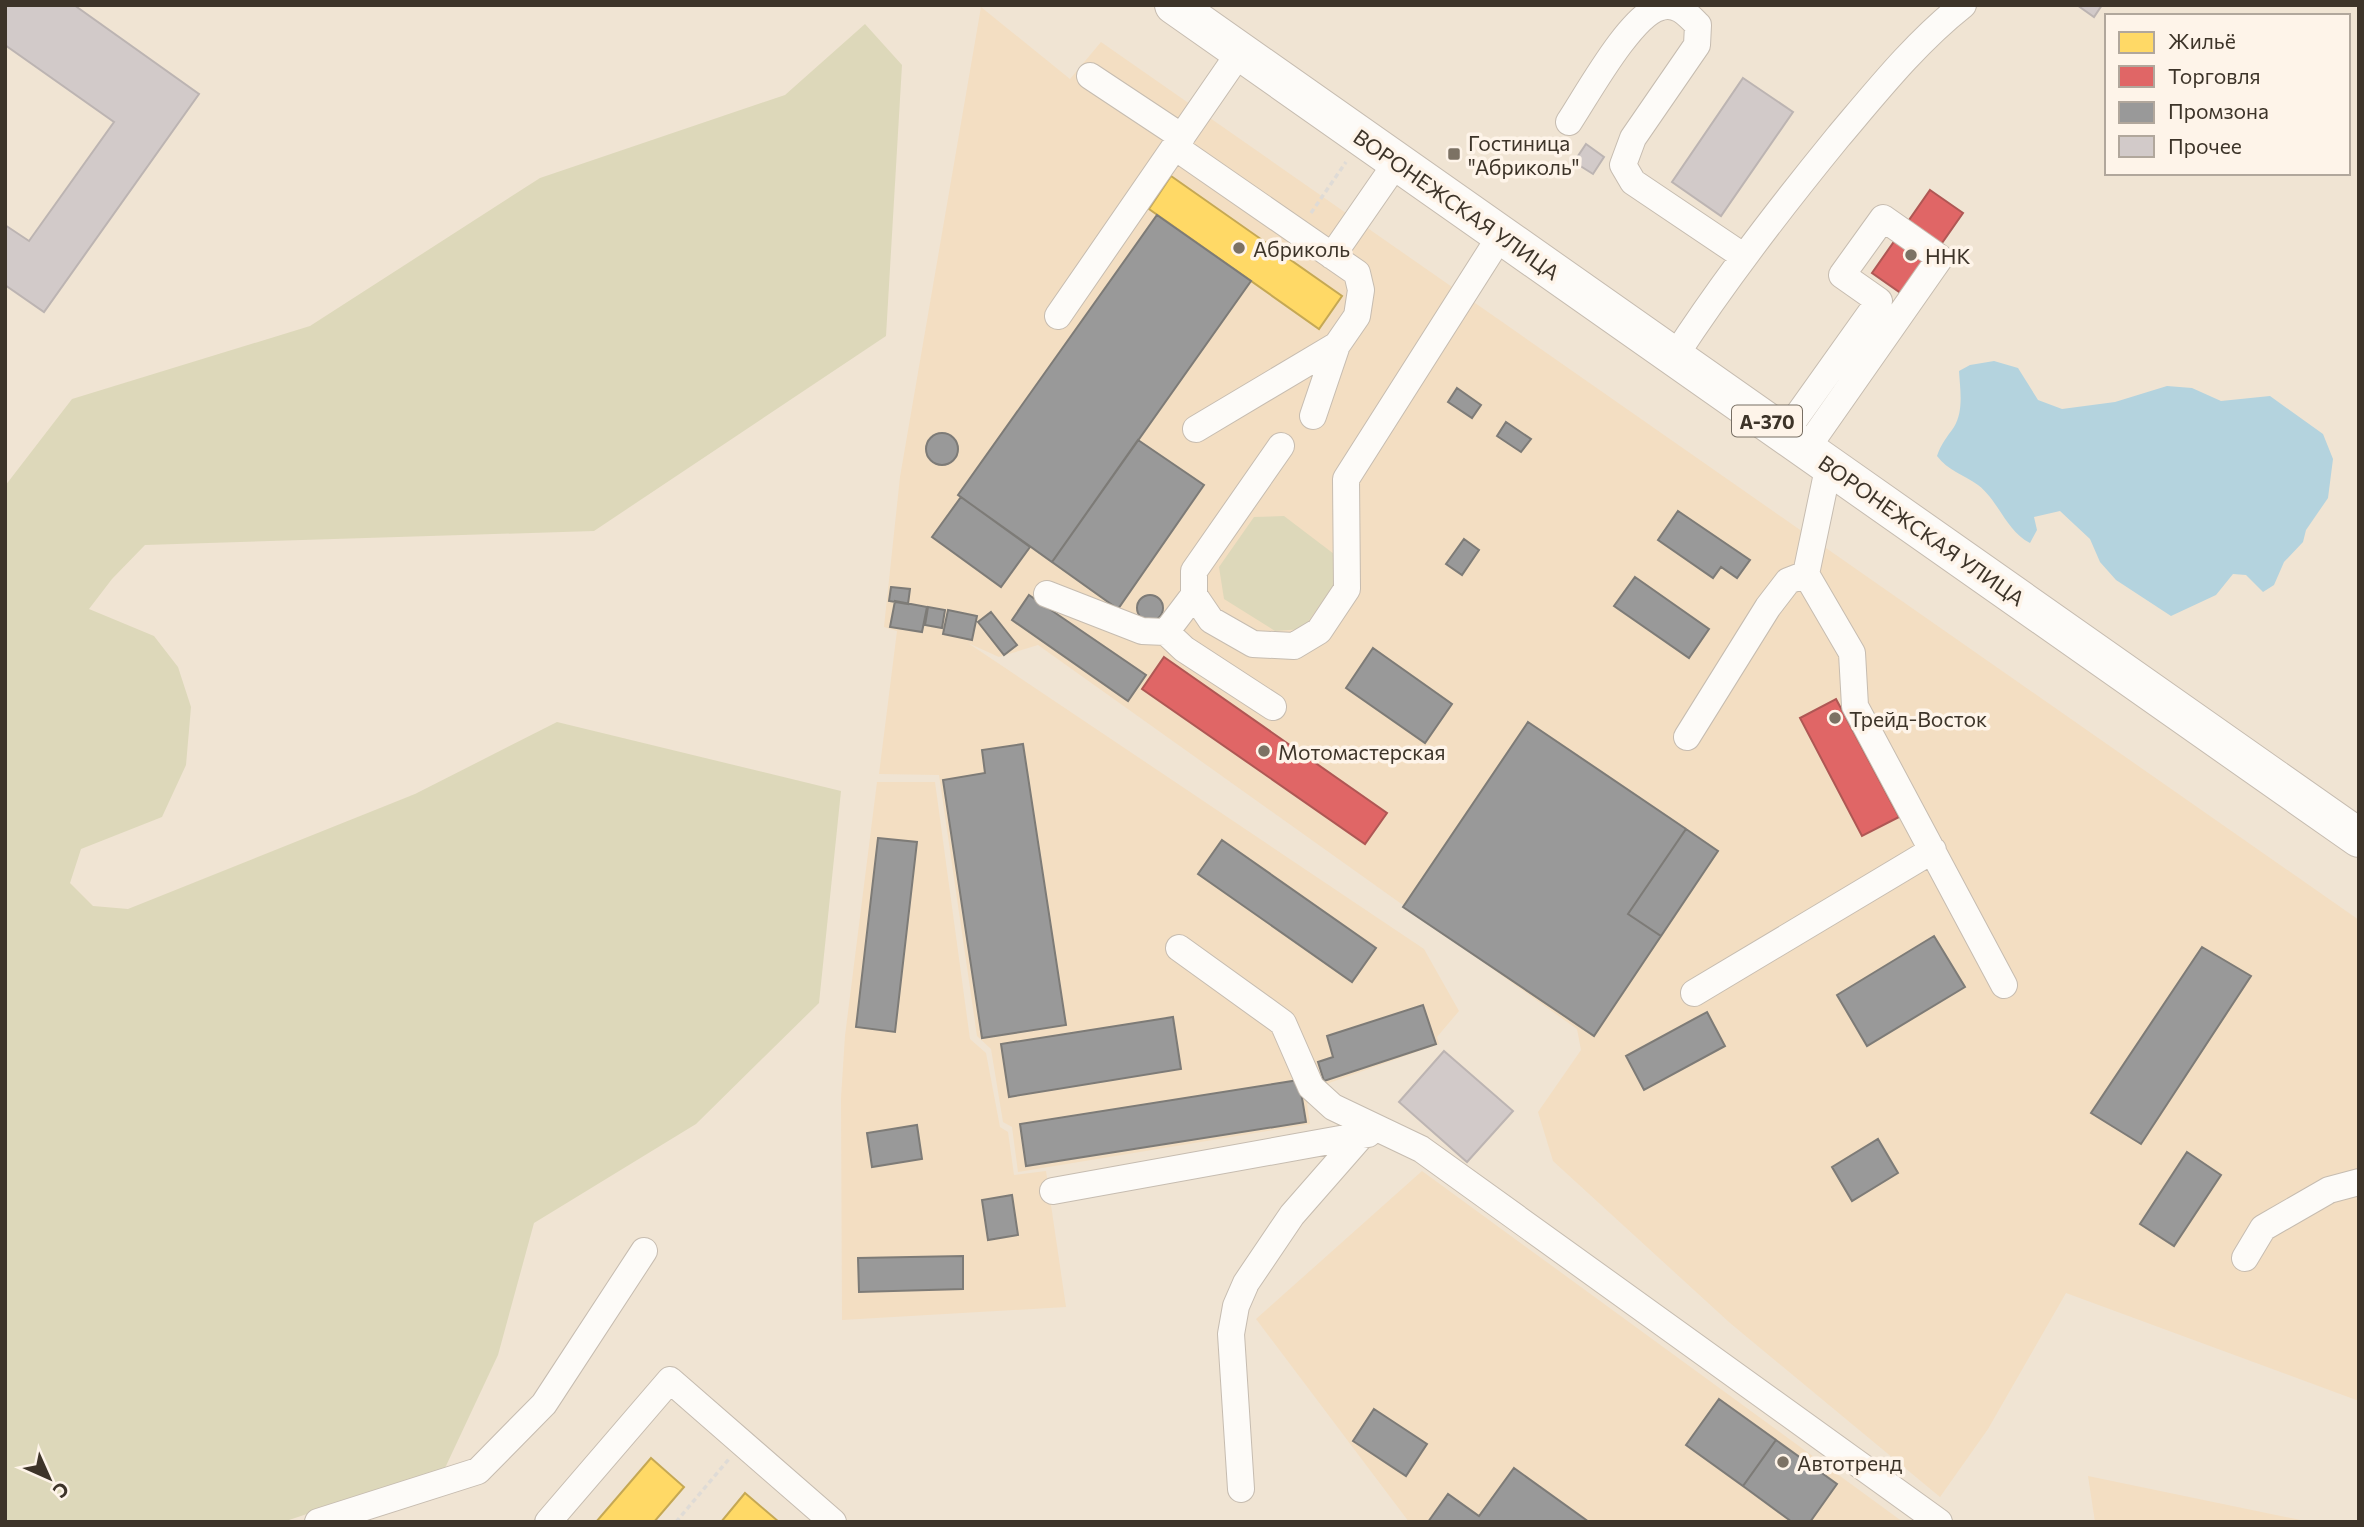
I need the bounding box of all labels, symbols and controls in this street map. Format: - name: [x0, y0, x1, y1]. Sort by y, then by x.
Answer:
- legend: [2105, 14, 2350, 175]
- text: Жильё: [2168, 28, 2236, 53]
- text: Торговля: [2168, 63, 2261, 88]
- text: Промзона: [2168, 98, 2269, 123]
- street label: ВОРОНЕЖСКАЯ УЛИЦА: [1349, 123, 1565, 285]
- place label: Гостиница "Абриколь": [1468, 130, 1580, 179]
- text: Прочее: [2168, 133, 2242, 158]
- marker: Гостиница "Абриколь": [1446, 146, 1462, 162]
- place label: Абриколь: [1253, 236, 1350, 261]
- marker: Абриколь: [1231, 240, 1247, 256]
- place label: ННК: [1925, 243, 1971, 268]
- marker: ННК: [1903, 247, 1919, 263]
- road number: А-370: [1732, 406, 1802, 436]
- street label: ВОРОНЕЖСКАЯ УЛИЦА: [1814, 449, 2030, 611]
- place label: Трейд-Восток: [1849, 706, 1987, 731]
- marker: Трейд-Восток: [1827, 710, 1843, 726]
- place label: Мотомастерская: [1278, 739, 1446, 764]
- marker: Мотомастерская: [1256, 743, 1272, 759]
- north arrow: [14, 1443, 84, 1513]
- place label: Автотренд: [1797, 1450, 1902, 1475]
- marker: Автотренд: [1775, 1454, 1791, 1470]
- text: С: [49, 1478, 74, 1503]

